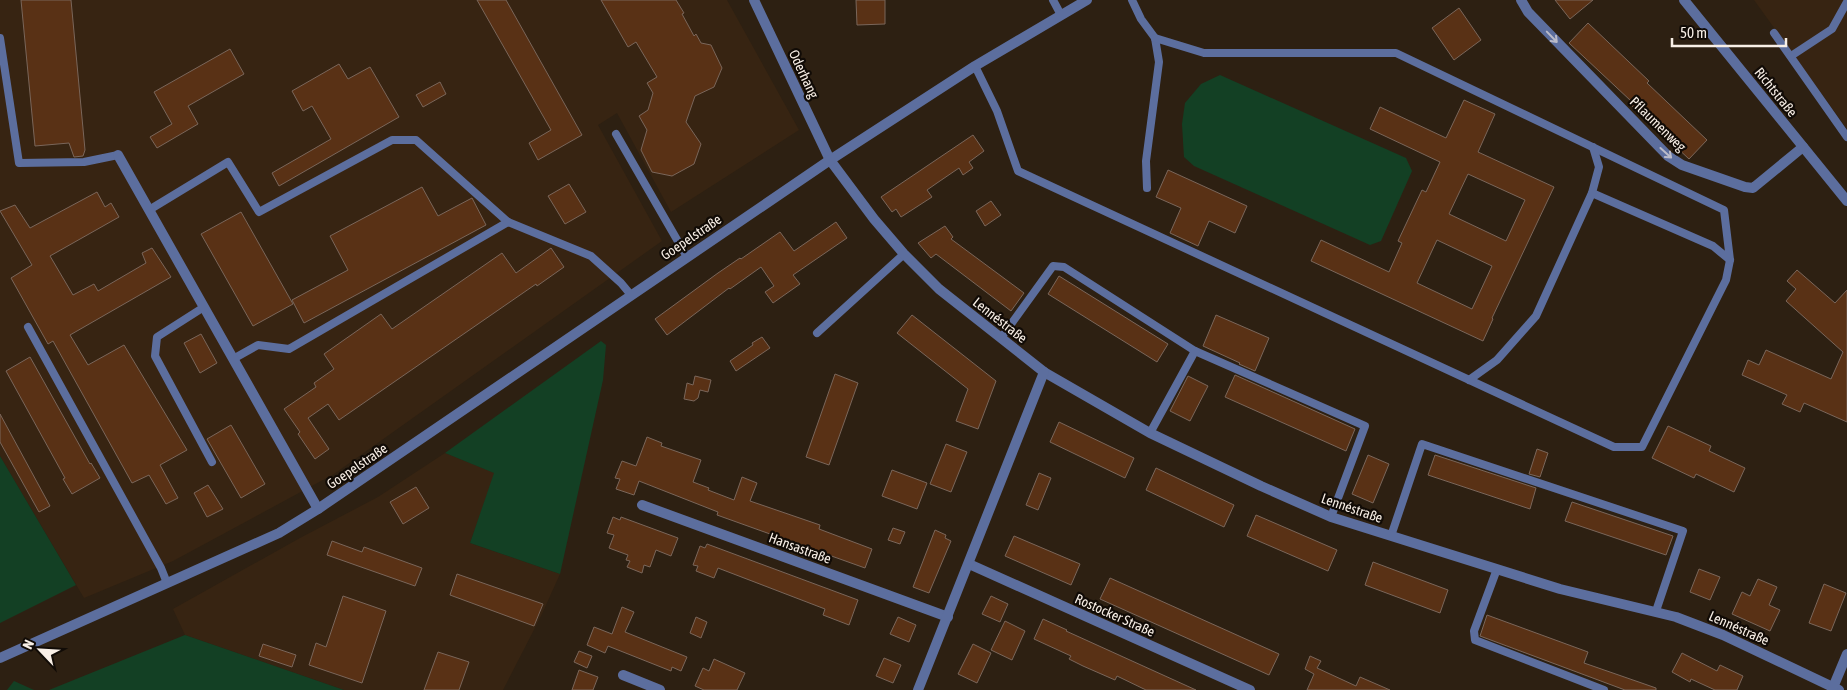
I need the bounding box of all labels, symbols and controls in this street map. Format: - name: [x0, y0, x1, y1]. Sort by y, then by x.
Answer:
- scale bar: [1672, 15, 1786, 47]
- text: 50 m: [1680, 24, 1707, 41]
- one-way arrow: [1545, 31, 1558, 43]
- street label: Oderhang: [786, 47, 822, 101]
- street label: Richtstraße: [1751, 64, 1801, 120]
- street label: Pflaumenweg: [1627, 93, 1689, 155]
- one-way arrow: [1659, 147, 1672, 158]
- street label: Goepelstraße: [658, 211, 724, 263]
- street label: Lennéstraße: [970, 294, 1030, 346]
- street label: Goepelstraße: [324, 440, 390, 492]
- street label: Lennéstraße: [1319, 490, 1385, 526]
- street label: Hansastraße: [767, 529, 833, 567]
- street label: Rostocker Straße: [1073, 590, 1157, 640]
- street label: Lennéstraße: [1707, 608, 1771, 648]
- north arrow: [15, 625, 65, 675]
- text: N: [19, 637, 37, 652]

